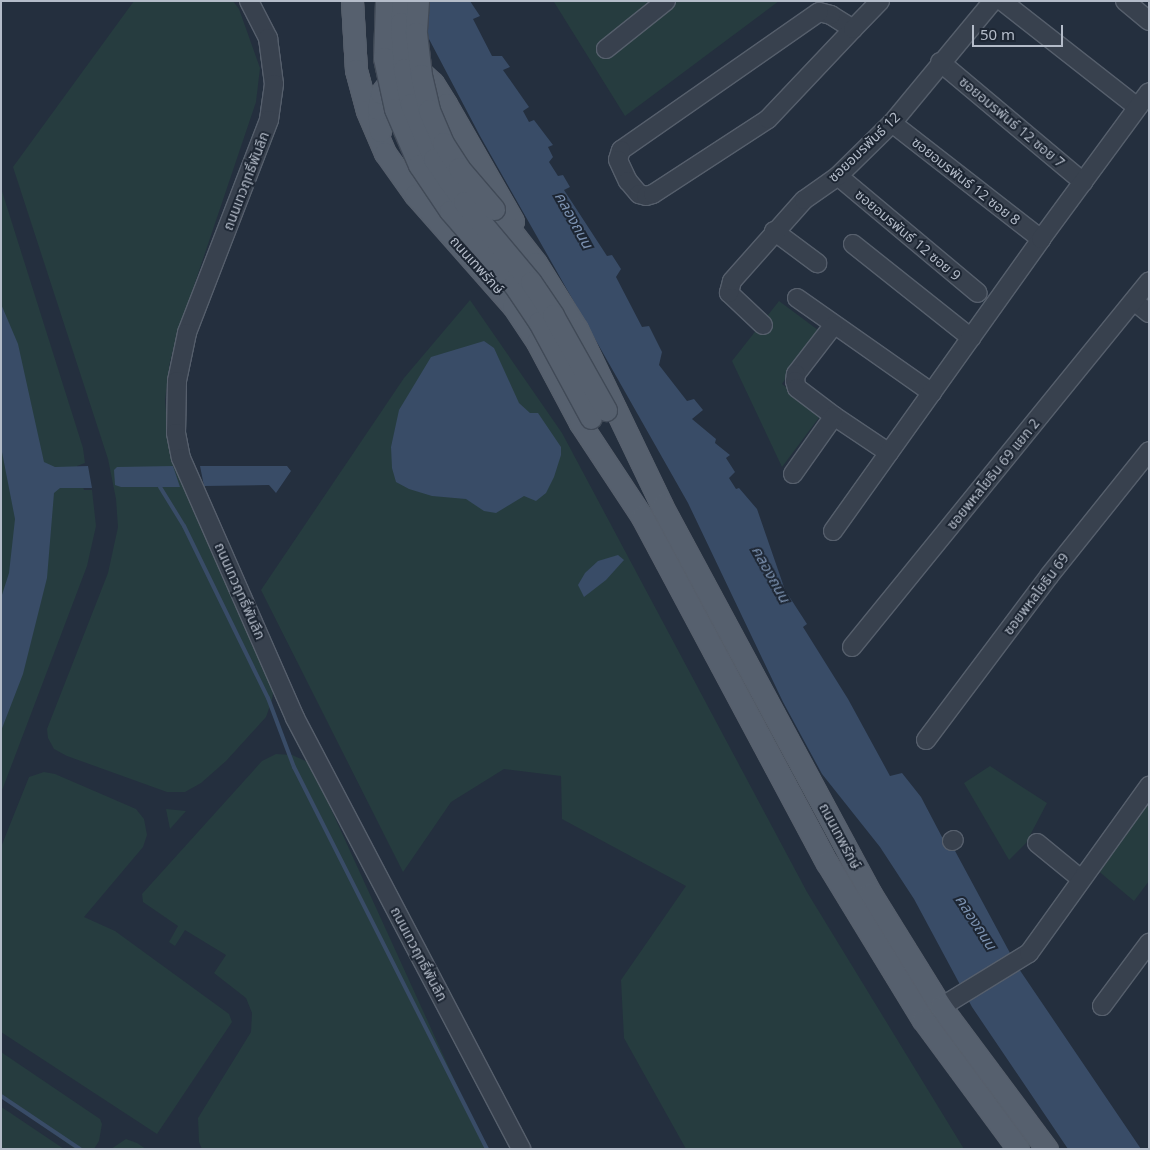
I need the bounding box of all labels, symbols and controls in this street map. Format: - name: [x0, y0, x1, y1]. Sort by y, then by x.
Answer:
- scale bar: [975, 15, 1066, 47]
- text: 50 m: [980, 24, 1015, 44]
- street label: ซอยอมรพันธ์ 12 ซอย 7: [956, 73, 1068, 171]
- street label: ซอยอมรพันธ์ 12: [825, 109, 903, 185]
- street label: ถนนเทวฤทธิ์พันลึก: [219, 129, 273, 233]
- street label: ซอยอมรพันธ์ 12 ซอย 8: [909, 134, 1023, 228]
- street label: ซอยอมรพันธ์ 12 ซอย 9: [852, 186, 964, 284]
- water label: คลองถนน: [551, 189, 597, 251]
- street label: ถนนเทพรักษ์: [447, 233, 507, 297]
- street label: ซอยพหลโยธิน 69 แยก 2: [943, 415, 1043, 533]
- street label: ถนนเทวฤทธิ์พันลึก: [211, 540, 269, 642]
- water label: คลองถนน: [748, 543, 794, 605]
- street label: ซอยพหลโยธิน 69: [1000, 550, 1072, 638]
- street label: ถนนเทพรักษ์: [816, 800, 864, 872]
- water label: คลองถนน: [952, 891, 1000, 953]
- street label: ถนนเทวฤทธิ์พันลึก: [387, 904, 451, 1004]

